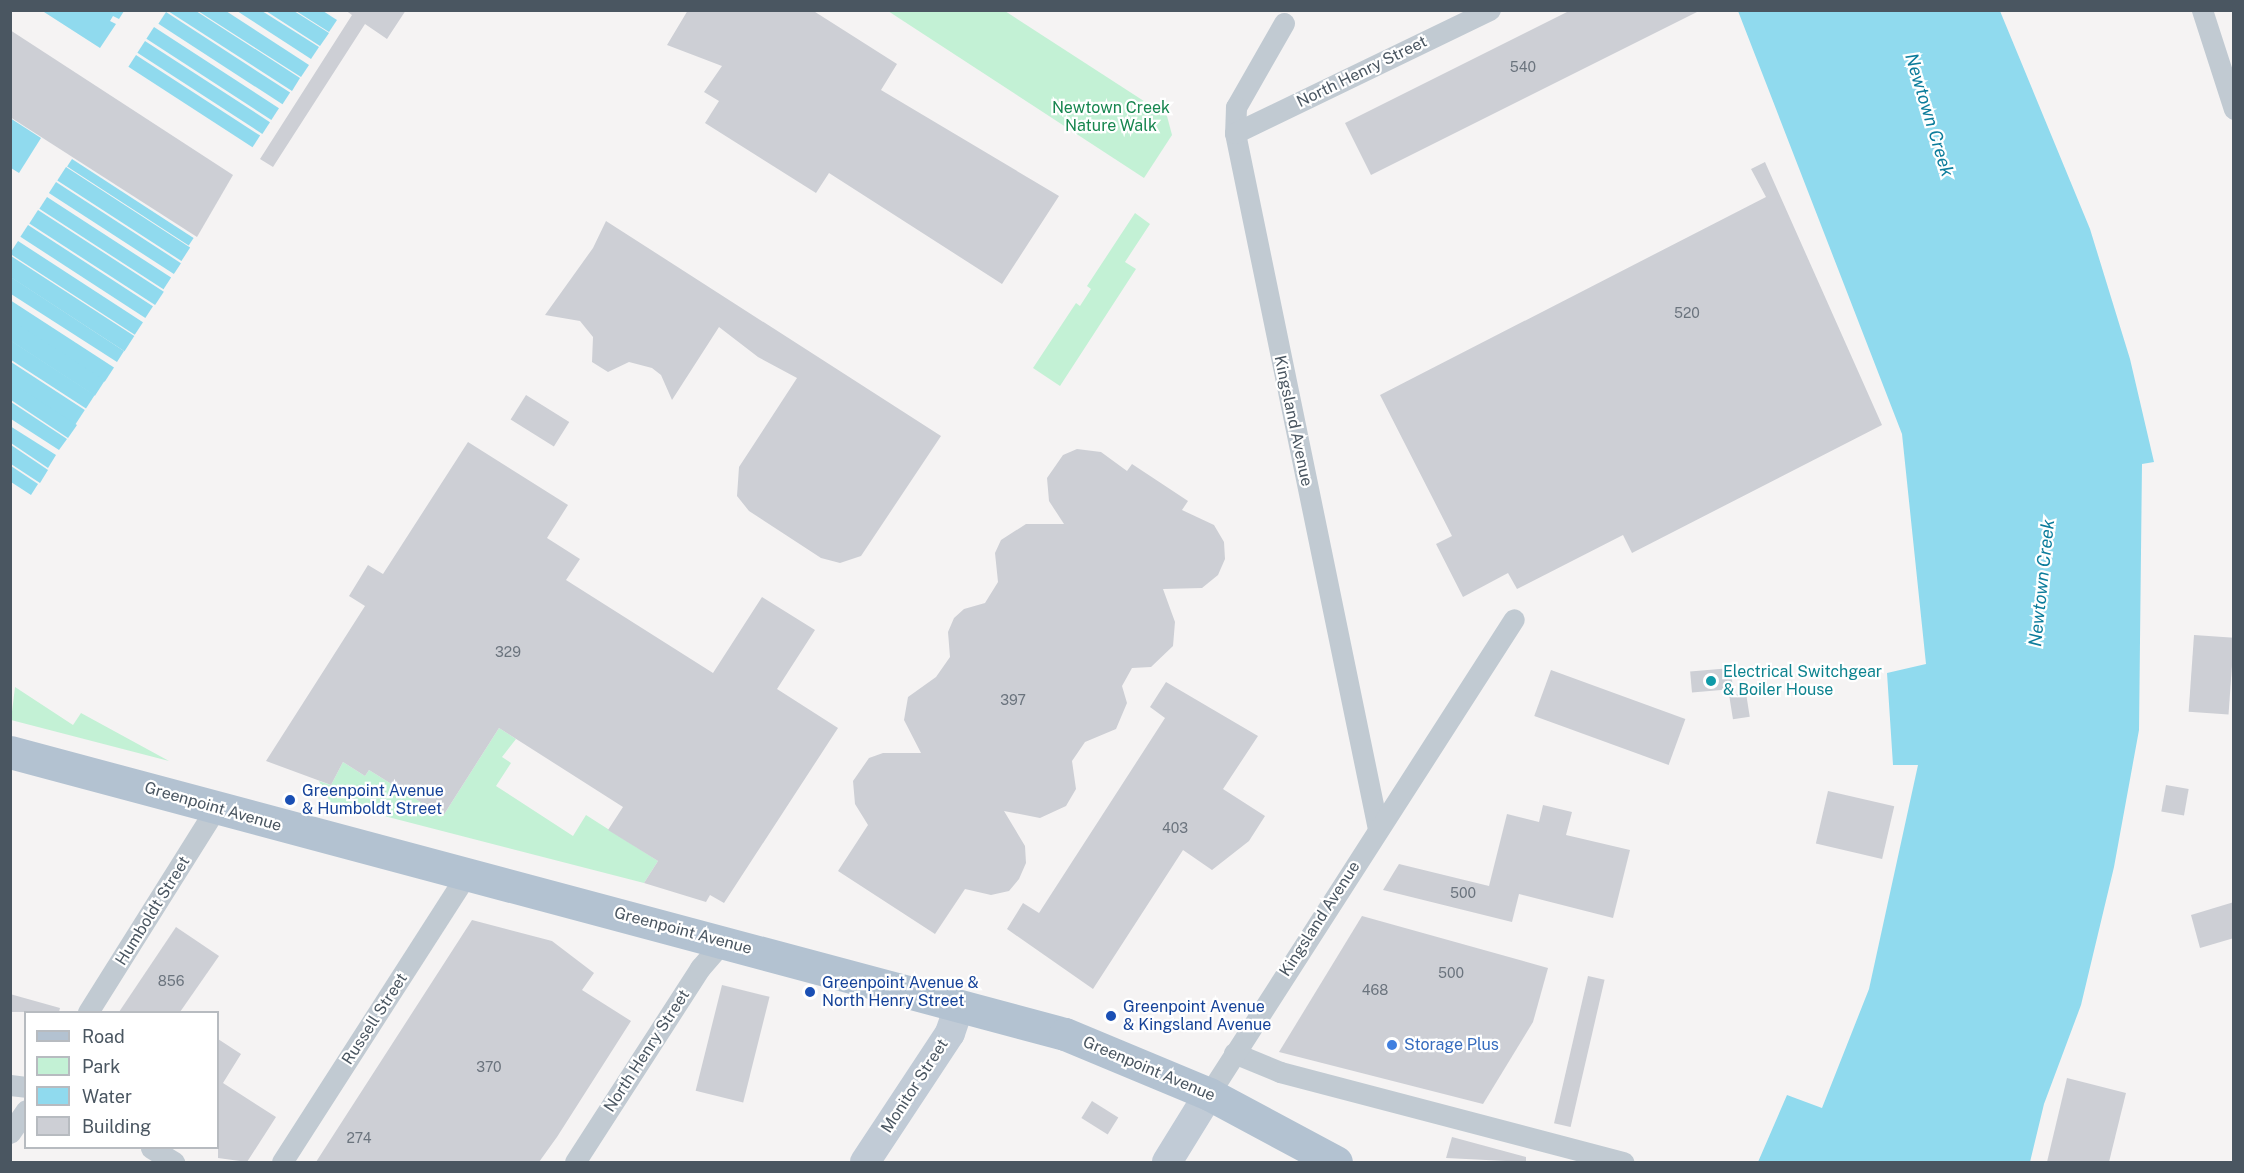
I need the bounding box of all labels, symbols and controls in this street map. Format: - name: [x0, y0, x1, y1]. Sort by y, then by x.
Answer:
- street label: North Henry Street: [1294, 32, 1430, 112]
- water label: Newtown Creek: [1900, 51, 1958, 179]
- house number: 540: [1510, 59, 1536, 75]
- park label: Newtown Creek Nature Walk: [1052, 98, 1170, 136]
- house number: 520: [1674, 305, 1700, 321]
- street label: Kingsland Avenue: [1270, 354, 1316, 488]
- water label: Newtown Creek: [2025, 518, 2059, 648]
- house number: 329: [495, 644, 521, 660]
- place label: Electrical Switchgear & Boiler House: [1723, 662, 1882, 700]
- marker: Electrical Switchgear & Boiler House: [1704, 674, 1718, 688]
- house number: 397: [1000, 692, 1026, 708]
- street label: Greenpoint Avenue: [142, 778, 284, 836]
- place label: Greenpoint Avenue & Humboldt Street: [302, 781, 444, 819]
- marker: Greenpoint Avenue & Humboldt Street: [283, 793, 297, 807]
- house number: 403: [1162, 820, 1188, 836]
- street label: Humboldt Street: [112, 853, 194, 969]
- street label: Kingsland Avenue: [1276, 858, 1364, 980]
- house number: 500: [1450, 885, 1476, 901]
- street label: Greenpoint Avenue: [612, 903, 754, 959]
- house number: 500: [1438, 965, 1464, 981]
- street label: Russell Street: [338, 970, 412, 1068]
- house number: 856: [158, 973, 184, 989]
- place label: Greenpoint Avenue & North Henry Street: [822, 973, 979, 1011]
- house number: 468: [1362, 982, 1388, 998]
- marker: Greenpoint Avenue & North Henry Street: [803, 985, 817, 999]
- street label: North Henry Street: [600, 986, 694, 1116]
- place label: Greenpoint Avenue & Kingsland Avenue: [1123, 997, 1271, 1035]
- marker: Greenpoint Avenue & Kingsland Avenue: [1104, 1009, 1118, 1023]
- legend: [24, 1011, 219, 1149]
- text: Road: [82, 1026, 125, 1047]
- street label: Greenpoint Avenue: [1080, 1032, 1218, 1106]
- street label: Monitor Street: [877, 1035, 953, 1137]
- place label: Storage Plus: [1404, 1035, 1499, 1055]
- marker: Storage Plus: [1385, 1038, 1399, 1052]
- text: Park: [82, 1056, 120, 1077]
- house number: 370: [476, 1059, 502, 1075]
- text: Water: [82, 1086, 132, 1107]
- text: Building: [82, 1116, 151, 1137]
- house number: 274: [346, 1130, 372, 1146]

